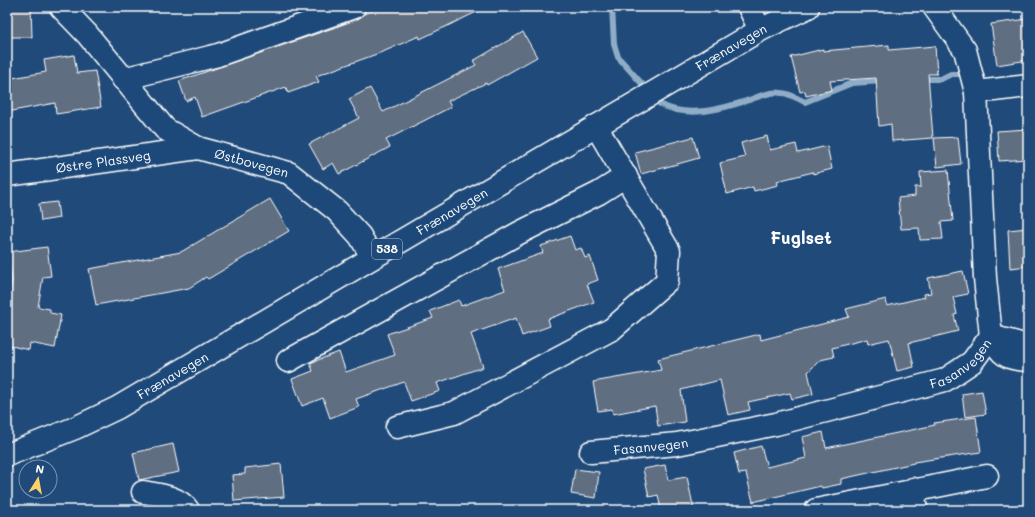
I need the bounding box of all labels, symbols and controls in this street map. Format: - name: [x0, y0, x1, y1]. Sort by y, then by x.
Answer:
- street label: Frænavegen: [692, 19, 769, 74]
- street label: Østbovegen: [213, 144, 291, 181]
- street label: Østre Plassveg: [54, 146, 151, 176]
- street label: Frænavegen: [413, 183, 490, 238]
- district label: Fuglset: [770, 226, 832, 248]
- road number: 538: [372, 239, 402, 259]
- street label: Fasanvegen: [928, 335, 994, 392]
- street label: Frænavegen: [133, 347, 211, 403]
- street label: Fasanvegen: [613, 433, 689, 458]
- north arrow: [18, 459, 58, 499]
- text: N: [34, 461, 46, 477]

